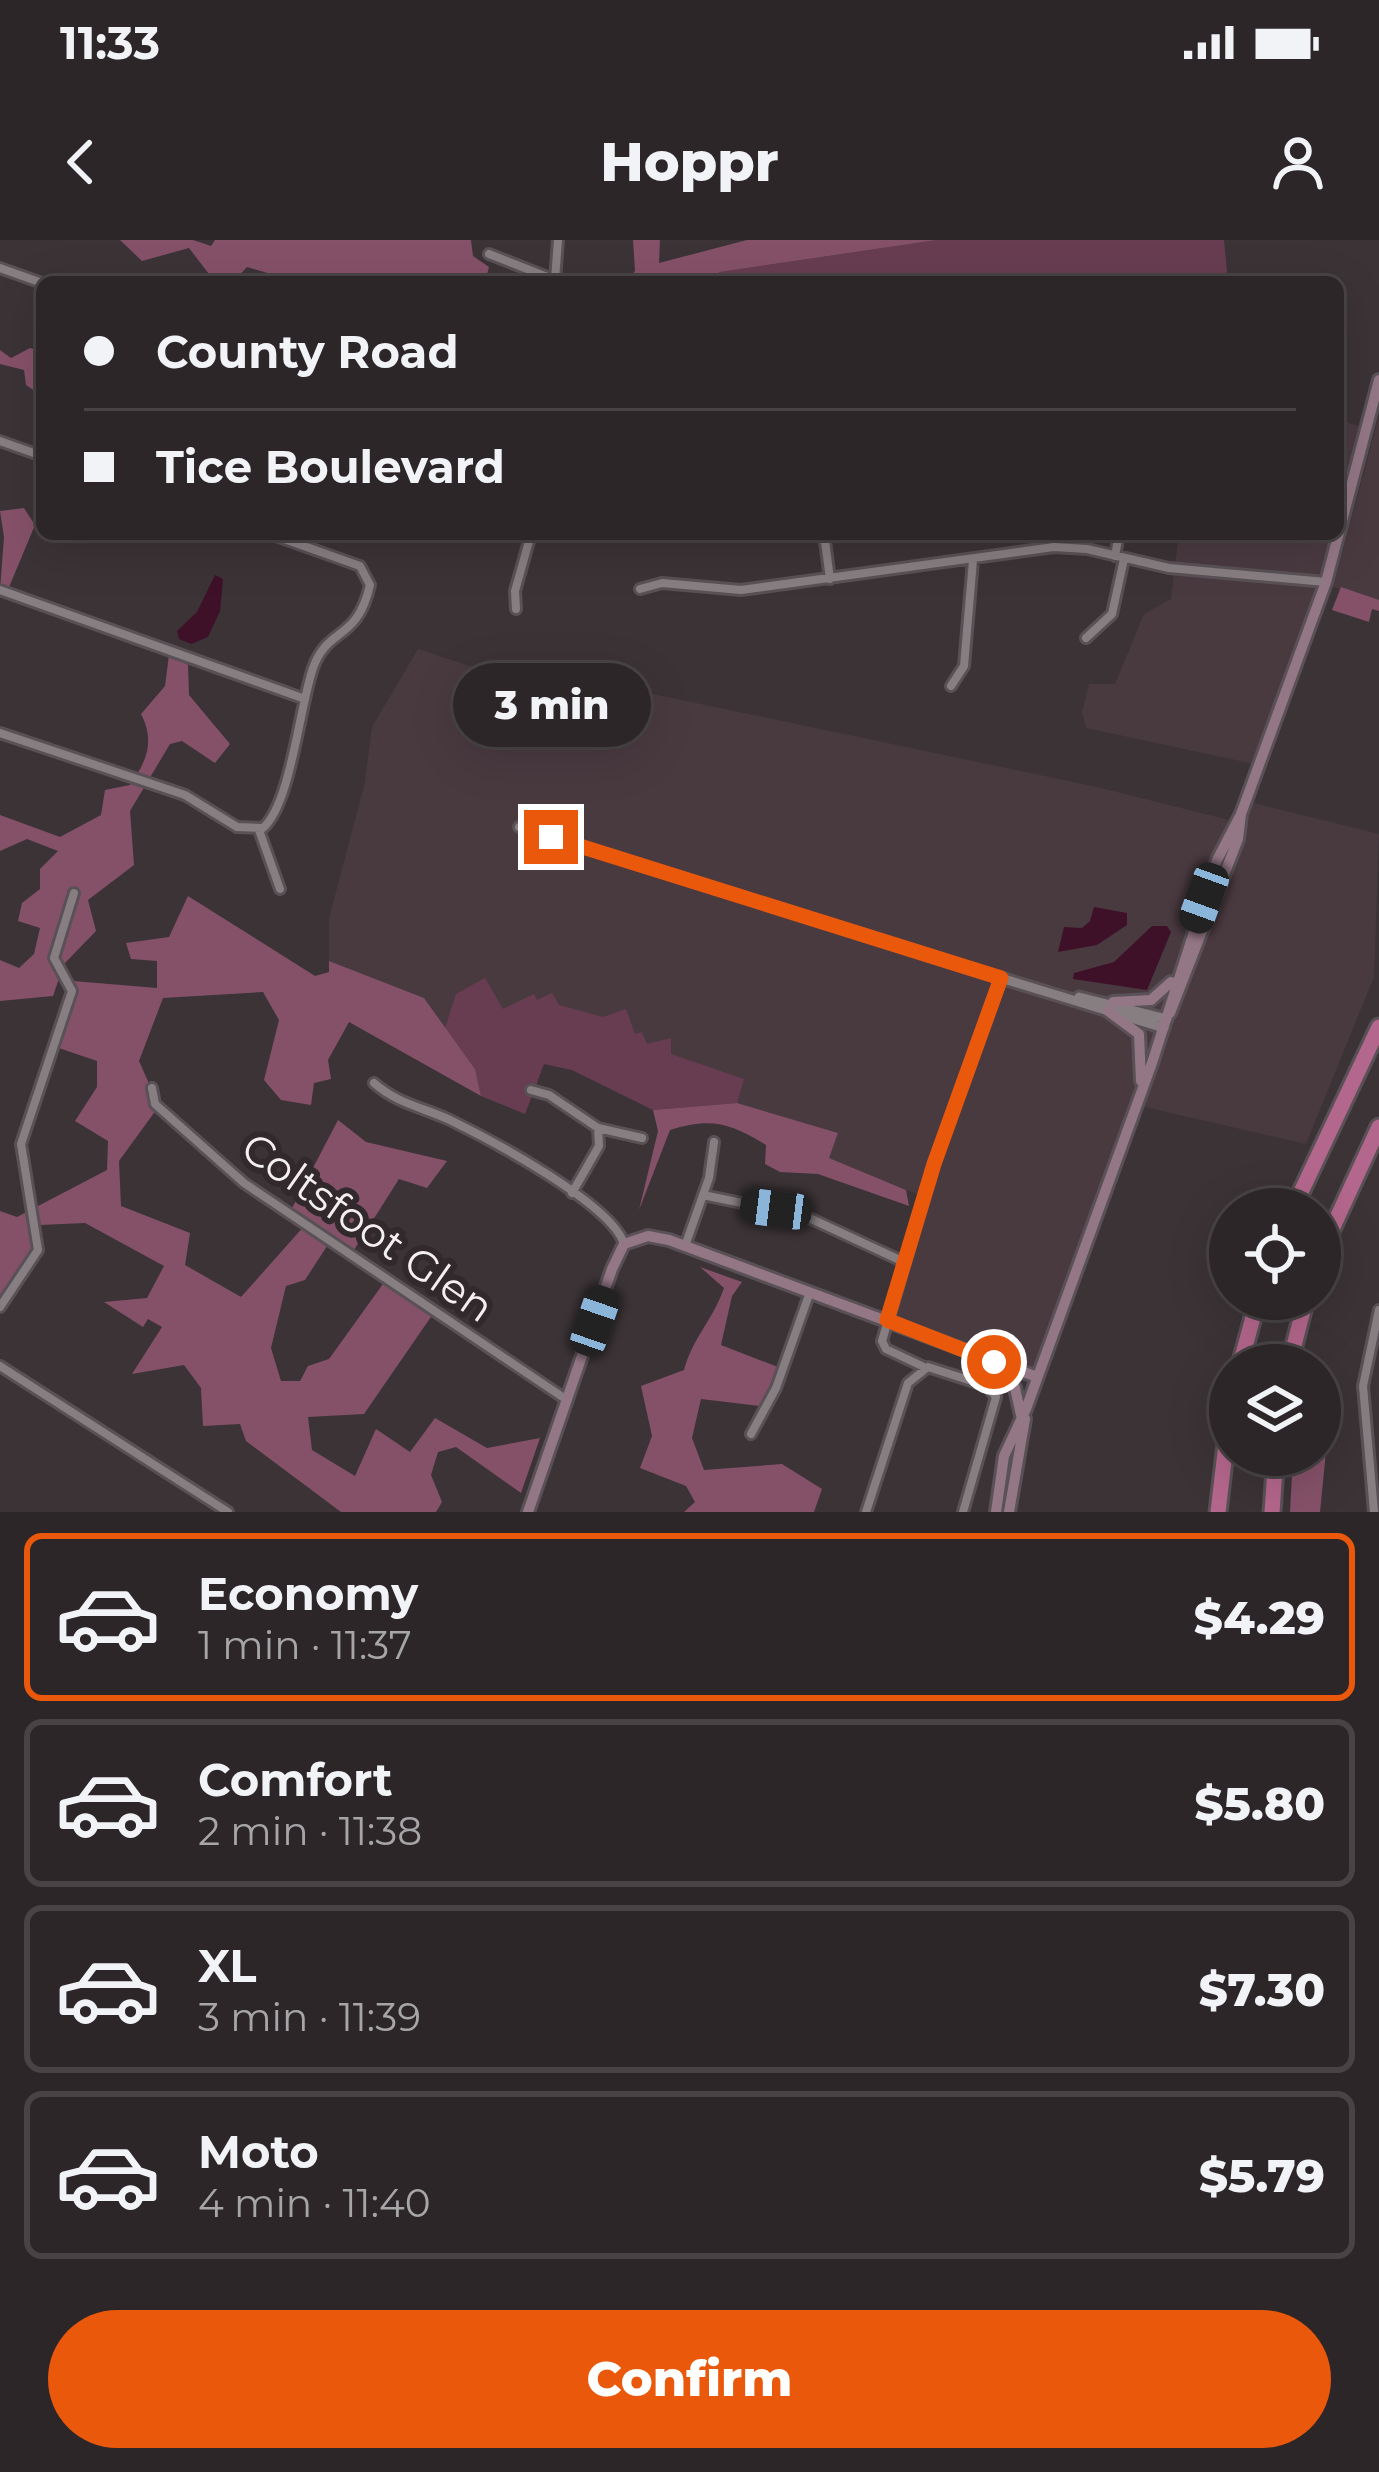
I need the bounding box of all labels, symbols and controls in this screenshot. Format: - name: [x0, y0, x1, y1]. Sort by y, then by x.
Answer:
- text: 11:33: [60, 15, 160, 70]
- icon: back: [48, 129, 114, 195]
- text: Hoppr: [600, 129, 779, 195]
- icon: person: [1265, 129, 1331, 195]
- text: County Road: [156, 324, 459, 379]
- text: Tice Boulevard: [156, 439, 505, 494]
- callout: 3 min: [452, 663, 650, 747]
- text: 3 min: [495, 681, 609, 729]
- route end: [524, 810, 578, 864]
- car: [1175, 858, 1233, 938]
- street label: Coltsfoot Glen: [232, 1121, 504, 1333]
- car: [738, 1187, 814, 1231]
- map controls: [1209, 1188, 1341, 1476]
- button: locate: [1209, 1188, 1341, 1320]
- car: [566, 1281, 624, 1361]
- route start: [967, 1335, 1021, 1389]
- button: layers: [1209, 1344, 1341, 1476]
- icon: car: [54, 1563, 162, 1671]
- text: Economy: [198, 1566, 418, 1621]
- text: $4.29: [1194, 1590, 1325, 1645]
- text: 1 min · 11:37: [198, 1621, 412, 1669]
- icon: car: [54, 1749, 162, 1857]
- text: Comfort: [198, 1752, 393, 1807]
- text: $5.80: [1194, 1776, 1325, 1831]
- text: 2 min · 11:38: [198, 1807, 422, 1855]
- icon: car: [54, 1935, 162, 2043]
- text: XL: [198, 1938, 256, 1993]
- text: $7.30: [1199, 1962, 1325, 2017]
- text: 3 min · 11:39: [198, 1993, 421, 2041]
- icon: car: [54, 2121, 162, 2229]
- text: Moto: [198, 2124, 319, 2179]
- text: $5.79: [1199, 2148, 1325, 2203]
- text: 4 min · 11:40: [198, 2179, 431, 2227]
- button: Confirm: [48, 2310, 1331, 2448]

